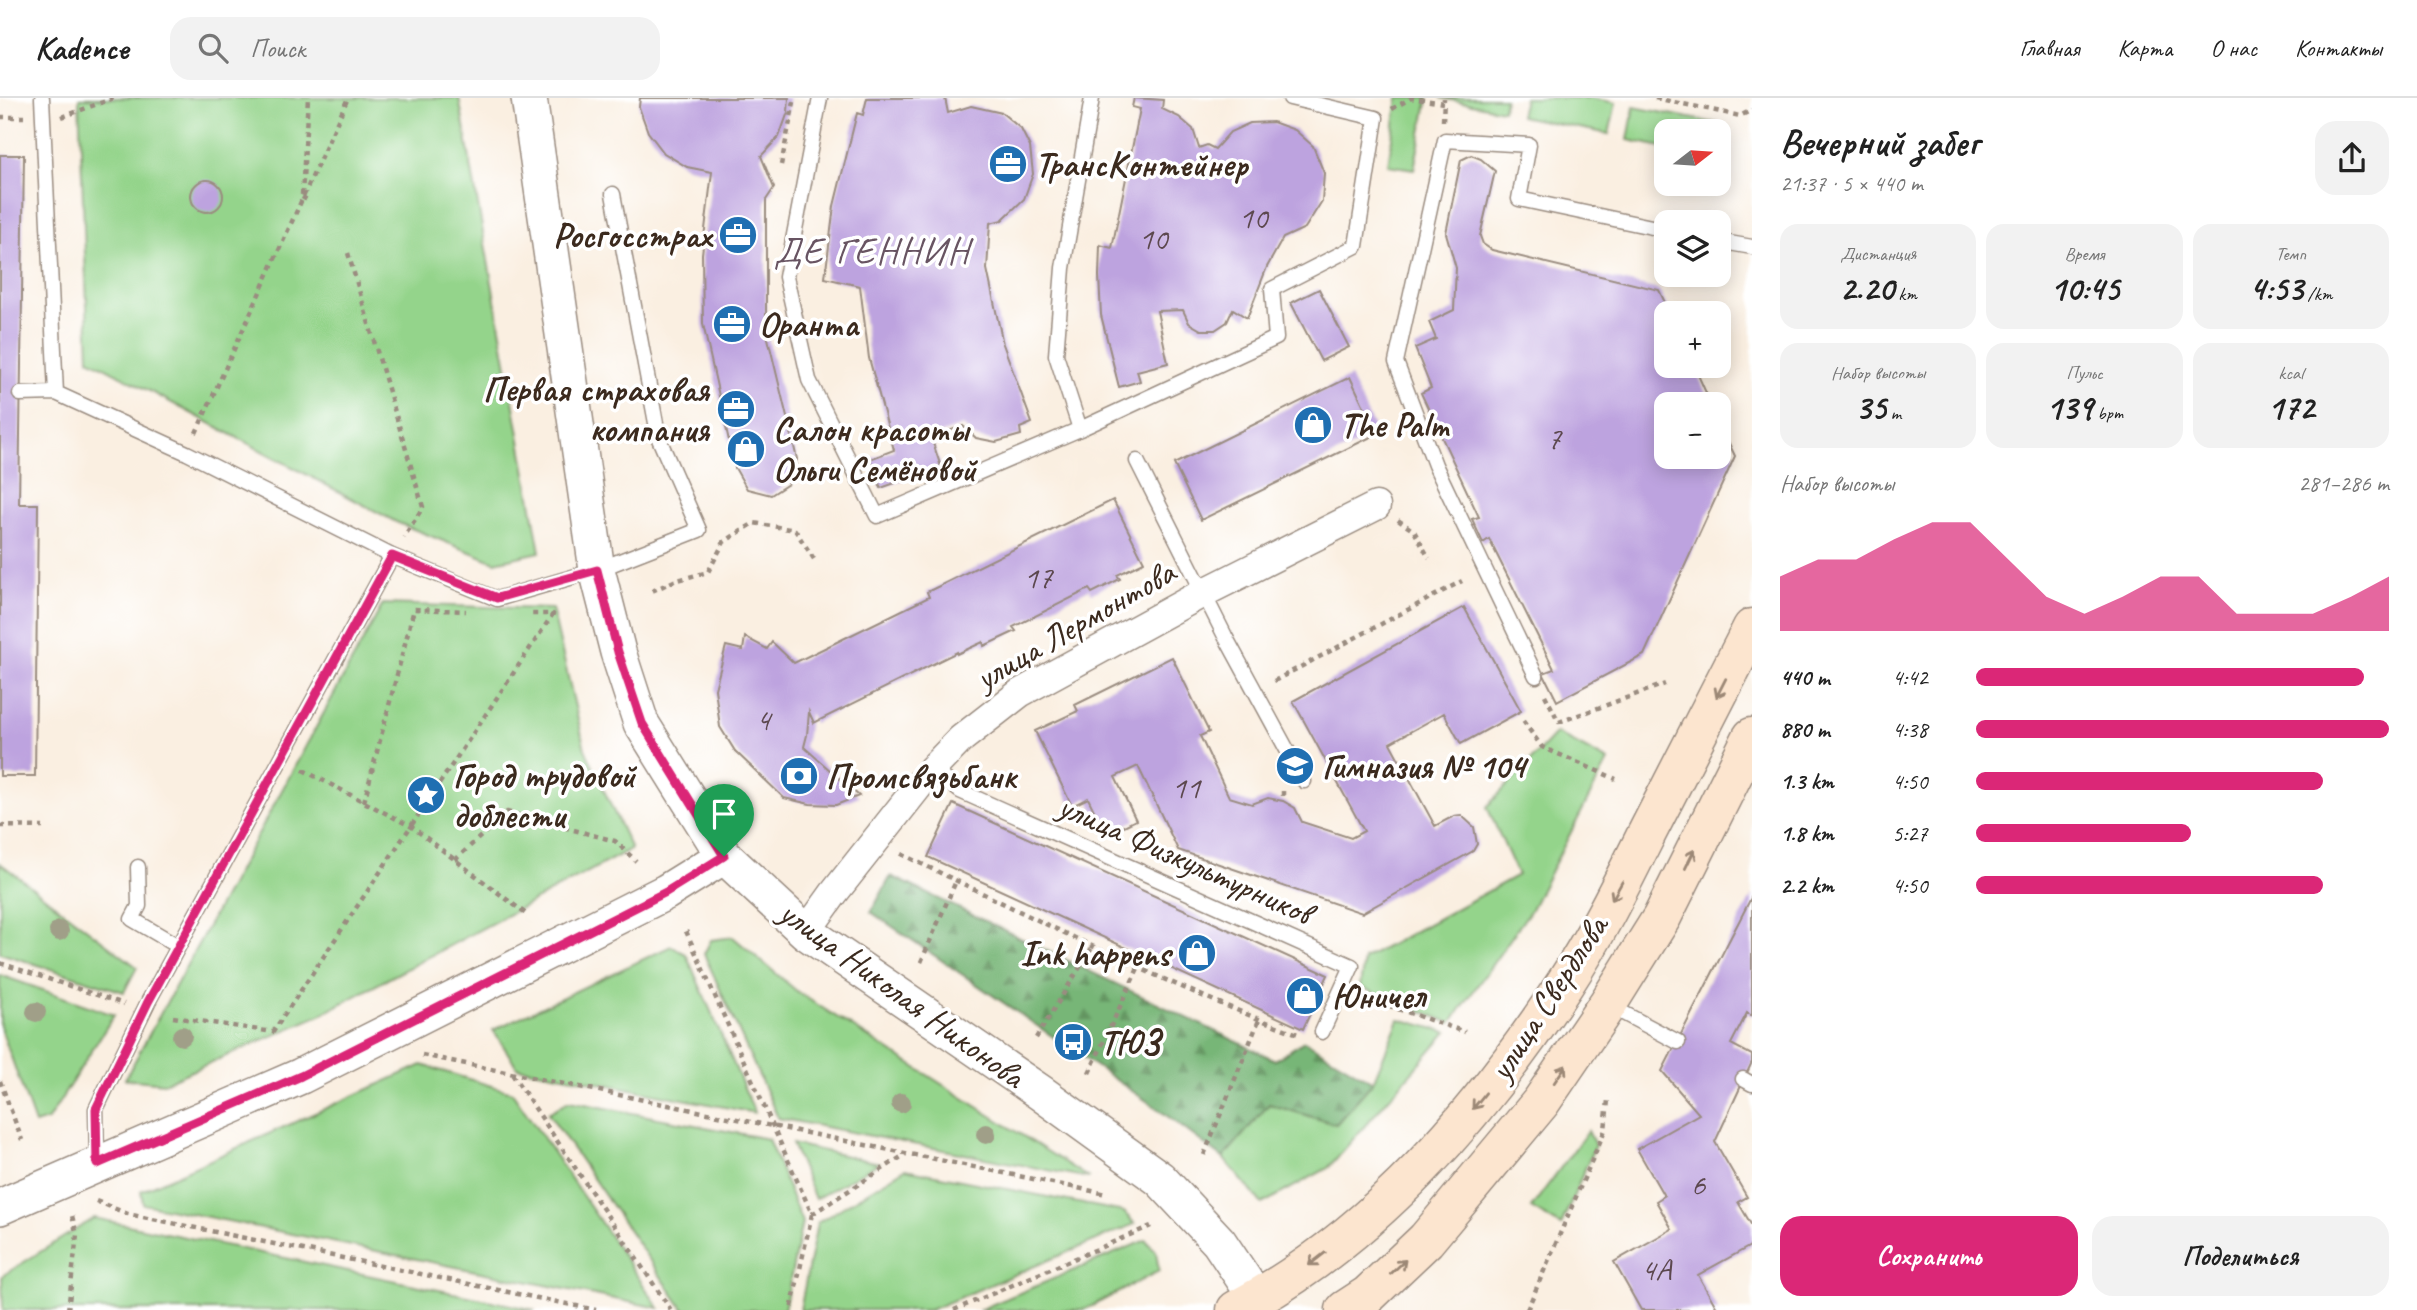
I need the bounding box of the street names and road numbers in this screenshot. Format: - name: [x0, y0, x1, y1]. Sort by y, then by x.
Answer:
- street label: улица Лермонтова: [965, 548, 1185, 701]
- street label: улица Физкультурников: [1050, 782, 1324, 937]
- street label: улица Николая Никонова: [769, 889, 1035, 1099]
- street label: улица Свердлова: [1477, 905, 1619, 1091]

